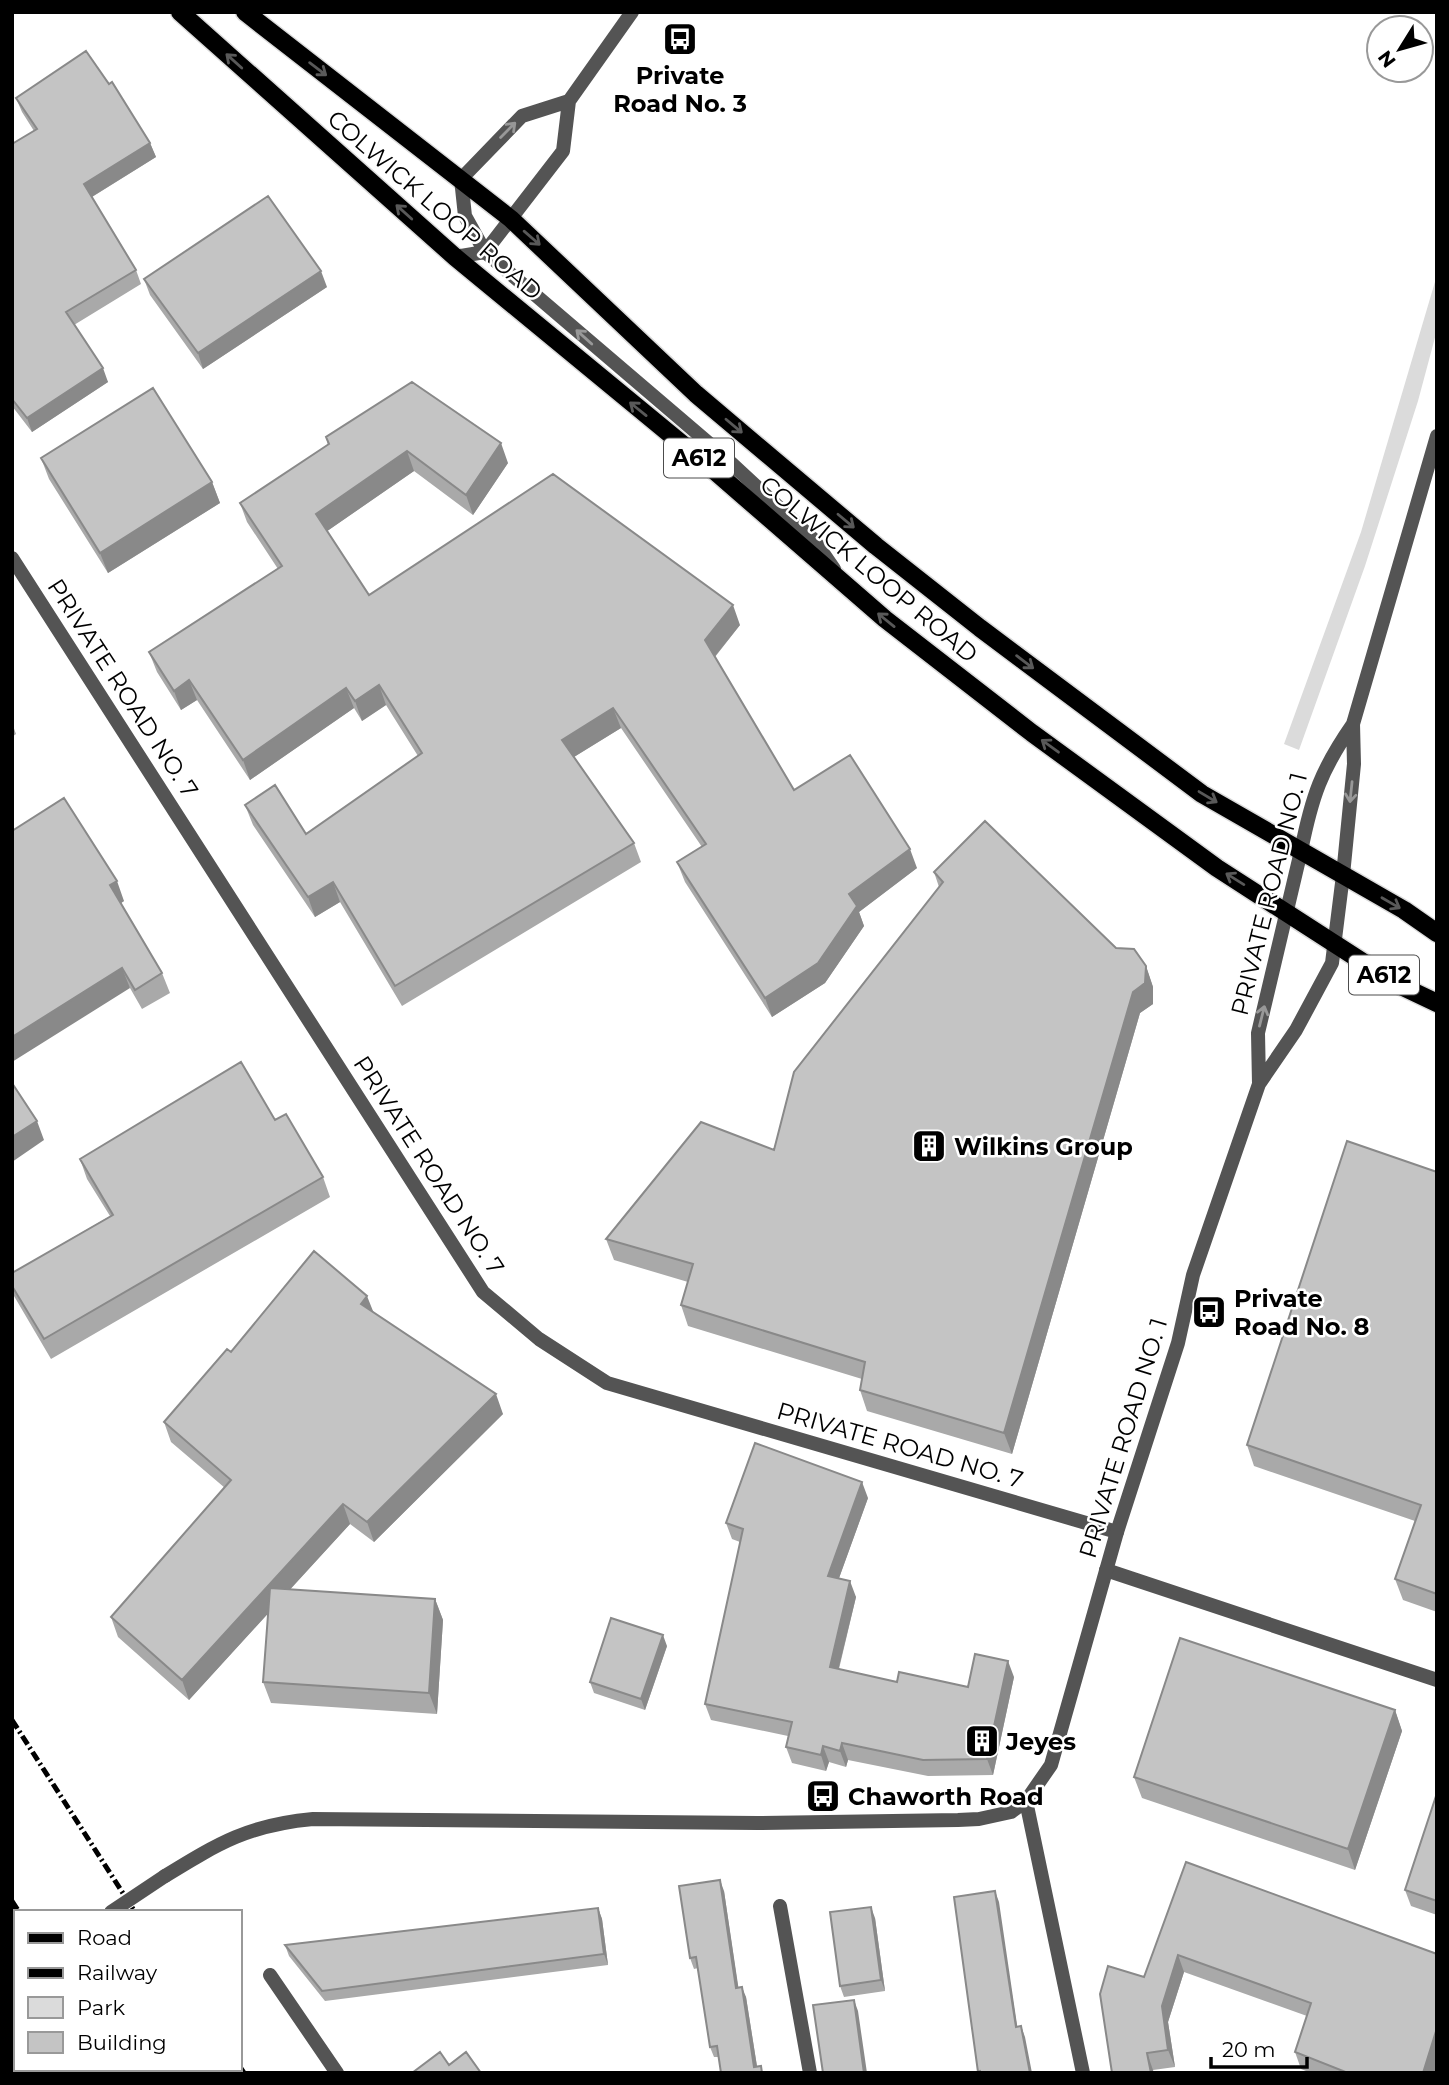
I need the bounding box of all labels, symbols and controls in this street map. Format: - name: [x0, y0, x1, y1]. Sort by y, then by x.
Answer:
- north arrow: [1365, 14, 1435, 84]
- bus stop icon: Private Road No. 3: [661, 20, 699, 58]
- text: N: [1373, 46, 1401, 72]
- one-way arrow: [225, 53, 243, 69]
- one-way arrow: [309, 61, 327, 76]
- place label: Private Road No. 3: [613, 61, 747, 118]
- street label: COLWICK LOOP ROAD: [322, 104, 548, 306]
- one-way arrow: [500, 121, 517, 138]
- one-way arrow: [395, 204, 413, 220]
- one-way arrow: [523, 230, 541, 246]
- one-way arrow: [575, 329, 593, 345]
- one-way arrow: [630, 402, 648, 417]
- one-way arrow: [725, 418, 743, 434]
- road number: A612: [664, 438, 734, 478]
- street label: COLWICK LOOP ROAD: [754, 470, 984, 668]
- one-way arrow: [837, 513, 855, 529]
- street label: PRIVATE ROAD NO. 7: [41, 573, 205, 803]
- one-way arrow: [877, 613, 896, 628]
- one-way arrow: [1015, 655, 1034, 670]
- one-way arrow: [1041, 739, 1060, 754]
- street label: PRIVATE ROAD NO. 1: [1225, 770, 1313, 1018]
- one-way arrow: [1345, 780, 1358, 803]
- one-way arrow: [1198, 790, 1218, 804]
- one-way arrow: [1226, 871, 1246, 885]
- one-way arrow: [1380, 897, 1401, 910]
- road number: A612: [1349, 956, 1419, 994]
- one-way arrow: [1256, 1005, 1269, 1028]
- street label: PRIVATE ROAD NO. 7: [347, 1050, 511, 1280]
- building icon: Wilkins Group: [910, 1127, 948, 1165]
- place label: Wilkins Group: [954, 1132, 1133, 1161]
- place label: Private Road No. 8: [1234, 1284, 1369, 1341]
- bus stop icon: Private Road No. 8: [1190, 1293, 1228, 1331]
- street label: PRIVATE ROAD NO. 1: [1073, 1315, 1173, 1561]
- street label: PRIVATE ROAD NO. 7: [774, 1396, 1026, 1494]
- building icon: Jeyes: [963, 1722, 1001, 1760]
- place label: Jeyes: [1005, 1727, 1076, 1756]
- bus stop icon: Chaworth Road: [804, 1777, 842, 1815]
- place label: Chaworth Road: [848, 1782, 1044, 1811]
- legend: [14, 1910, 242, 2071]
- text: Road: [77, 1925, 132, 1950]
- text: Railway: [77, 1960, 158, 1985]
- text: Park: [77, 1995, 125, 2020]
- scale bar: [1211, 2025, 1307, 2070]
- text: Building: [77, 2030, 167, 2055]
- text: 20 m: [1222, 2037, 1276, 2062]

